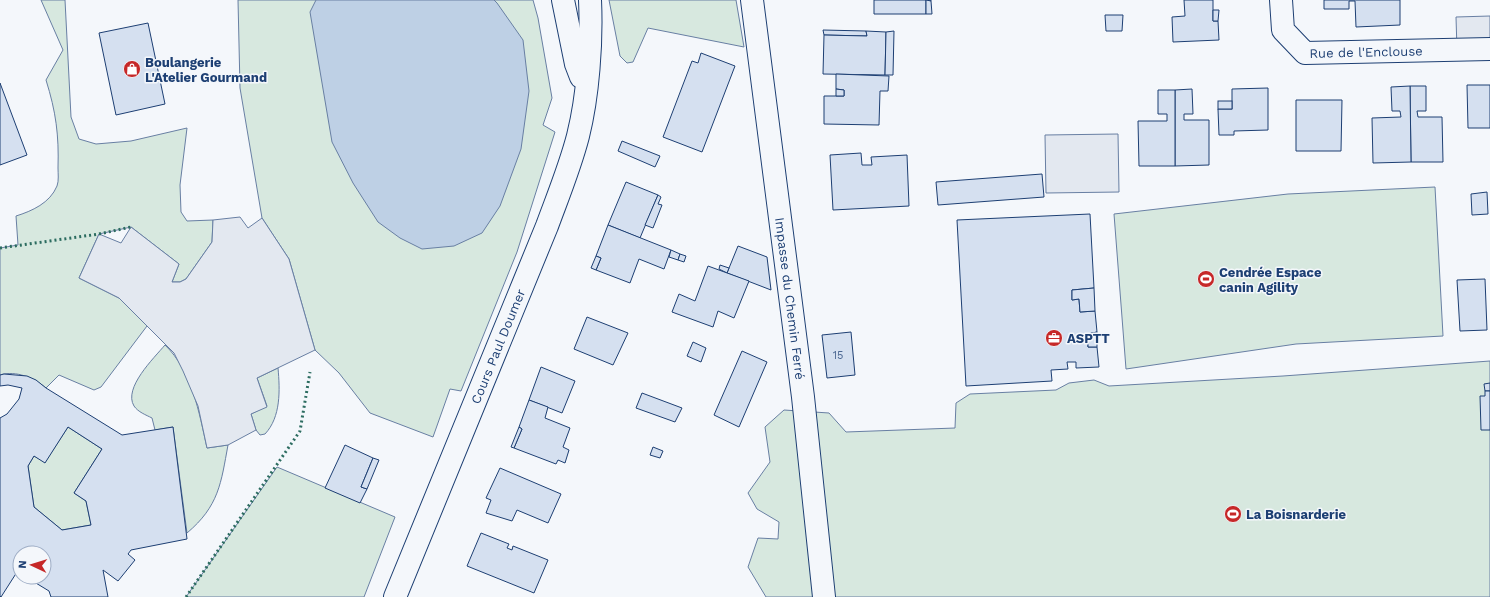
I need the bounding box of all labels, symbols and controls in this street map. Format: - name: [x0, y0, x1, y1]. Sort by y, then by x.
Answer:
- street label: Rue de l'Enclouse: [1309, 43, 1423, 61]
- place label: Boulangerie L'Atelier Gourmand: [145, 55, 267, 85]
- shop icon: Boulangerie L'Atelier Gourmand: [122, 59, 142, 79]
- street label: Impasse du Chemin Ferré: [772, 217, 808, 381]
- place label: Cendrée Espace canin Agility: [1219, 265, 1322, 295]
- sports icon: Cendrée Espace canin Agility: [1196, 269, 1216, 289]
- street label: Cours Paul Doumer: [468, 287, 528, 406]
- office icon: ASPTT: [1044, 328, 1064, 348]
- place label: ASPTT: [1067, 331, 1110, 346]
- house number: 15: [833, 349, 843, 362]
- sports icon: La Boisnarderie: [1223, 504, 1243, 524]
- place label: La Boisnarderie: [1246, 507, 1346, 522]
- north arrow: [12, 545, 52, 585]
- text: N: [16, 560, 29, 569]

